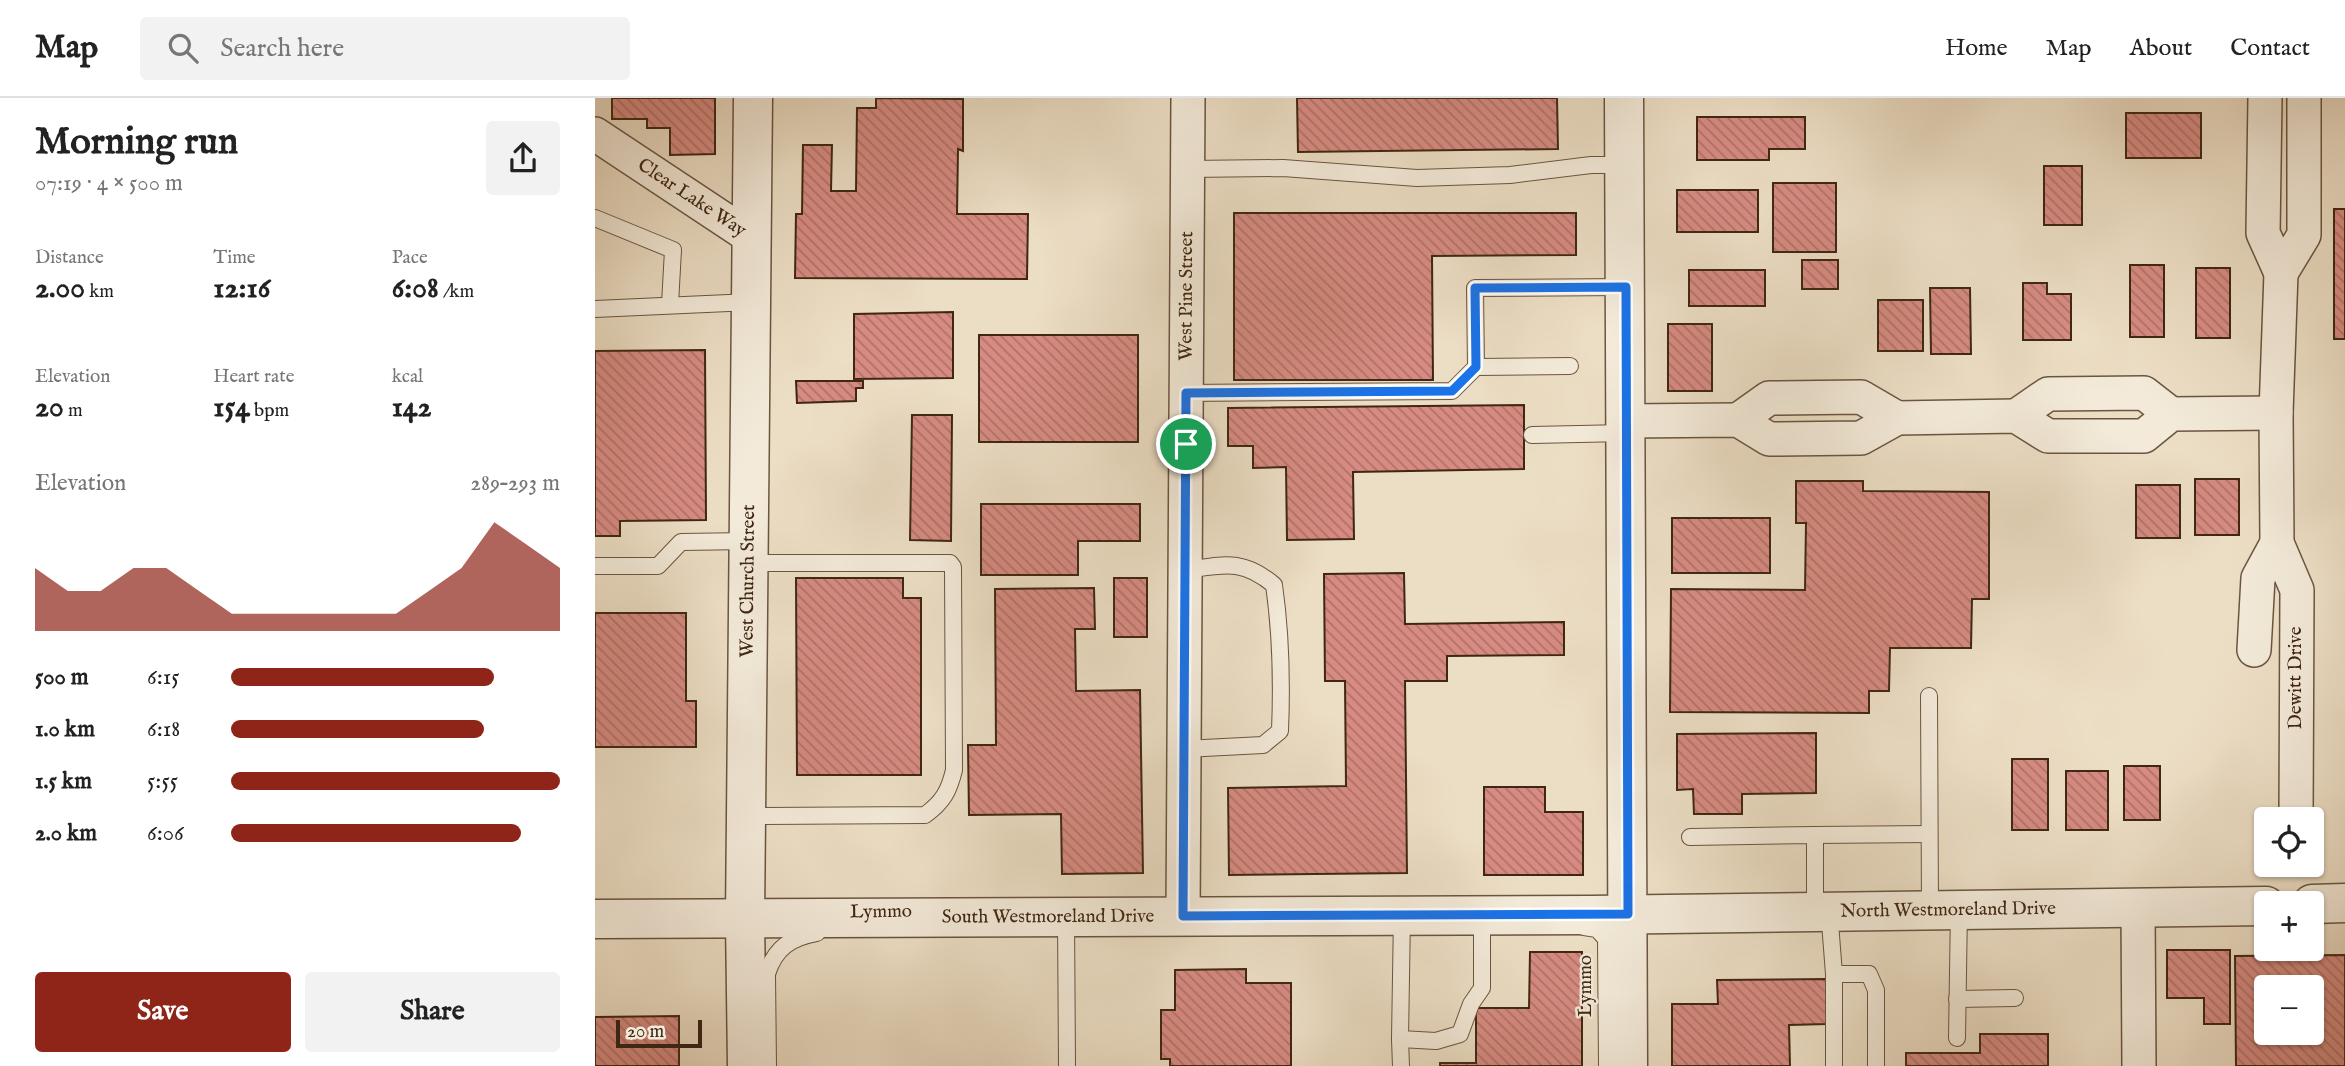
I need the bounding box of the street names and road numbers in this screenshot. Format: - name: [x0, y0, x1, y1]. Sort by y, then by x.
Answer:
- street label: Clear Lake Way: [633, 153, 751, 243]
- street label: West Pine Street: [1174, 231, 1199, 361]
- street label: West Church Street: [736, 504, 761, 658]
- street label: Dewitt Drive: [2284, 626, 2308, 729]
- street label: North Westmoreland Drive: [1840, 897, 2056, 924]
- street label: Lymmo: [850, 899, 912, 925]
- street label: South Westmoreland Drive: [942, 905, 1155, 930]
- street label: Lymmo: [1574, 955, 1598, 1017]

